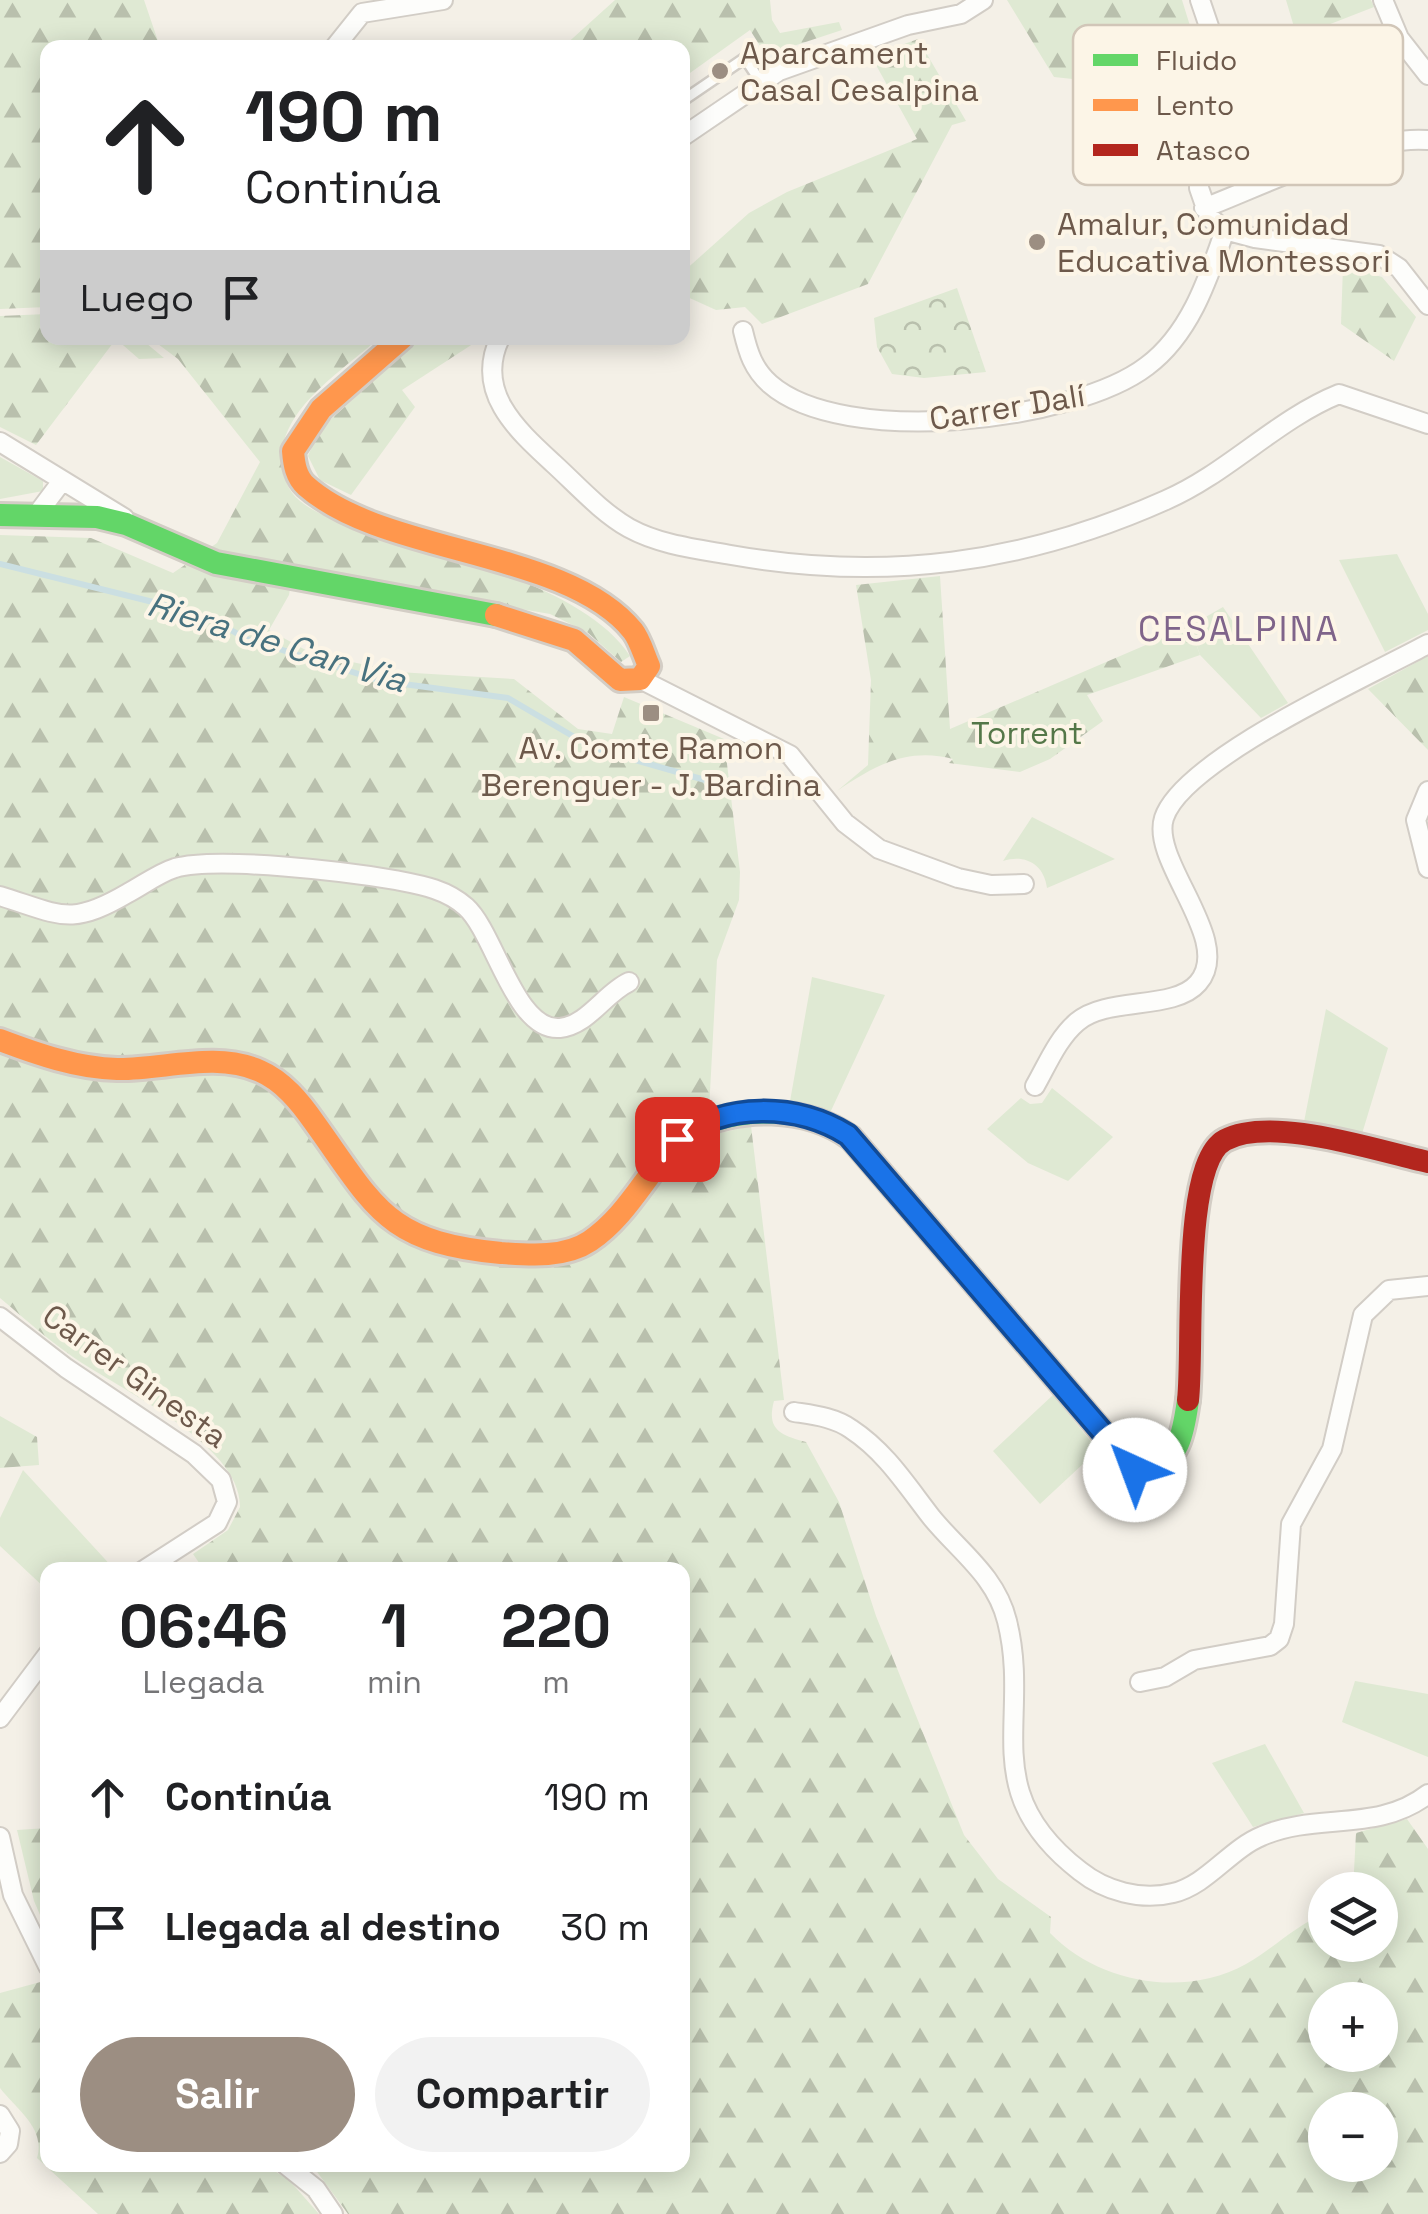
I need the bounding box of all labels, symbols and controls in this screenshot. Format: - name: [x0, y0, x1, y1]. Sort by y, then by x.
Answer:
- legend: [1073, 25, 1403, 185]
- place label: Aparcament Casal Cesalpina: [740, 33, 979, 110]
- text: Fluido: [1156, 42, 1237, 78]
- marker: Aparcament Casal Cesalpina: [709, 60, 731, 82]
- text: 190 m: [245, 72, 443, 161]
- icon: ahead: [80, 80, 210, 210]
- text: Lento: [1156, 87, 1234, 123]
- text: Atasco: [1156, 132, 1251, 168]
- text: Continúa: [245, 159, 441, 216]
- place label: Amalur, Comunidad Educativa Montessori: [1057, 204, 1391, 281]
- marker: Amalur, Comunidad Educativa Montessori: [1026, 231, 1048, 253]
- icon: arrive: [214, 270, 269, 325]
- text: Luego: [80, 274, 194, 322]
- street label: Carrer Dalí: [926, 375, 1088, 439]
- water label: Riera de Can Via: [142, 582, 413, 703]
- district label: CESALPINA: [1138, 607, 1340, 651]
- marker: Av. Comte Ramon Berenguer - J. Bardina: [640, 702, 662, 724]
- park label: Torrent: [971, 713, 1083, 753]
- place label: Av. Comte Ramon Berenguer - J. Bardina: [481, 728, 821, 805]
- pin: [635, 1097, 720, 1182]
- icon: arrive: [650, 1112, 705, 1167]
- street label: Carrer Ginesta: [35, 1296, 235, 1456]
- position arrow: [1083, 1418, 1187, 1522]
- text: 06:46: [119, 1588, 288, 1665]
- text: 1: [381, 1588, 408, 1665]
- text: 220: [501, 1588, 611, 1665]
- text: Llegada: [143, 1662, 264, 1702]
- text: min: [367, 1662, 422, 1702]
- text: m: [542, 1662, 570, 1702]
- icon: ahead: [80, 1770, 135, 1825]
- text: Continúa: [165, 1773, 332, 1821]
- text: 190 m: [544, 1773, 650, 1821]
- map controls: [1308, 1872, 1398, 2182]
- button: layers: [1308, 1872, 1398, 1962]
- icon: arrive: [80, 1900, 135, 1955]
- text: Llegada al destino: [165, 1903, 501, 1951]
- text: 30 m: [560, 1903, 650, 1951]
- button: +: [1308, 1982, 1398, 2072]
- button: Salir: [80, 2037, 355, 2152]
- button: Compartir: [375, 2037, 650, 2152]
- button: −: [1308, 2092, 1398, 2182]

